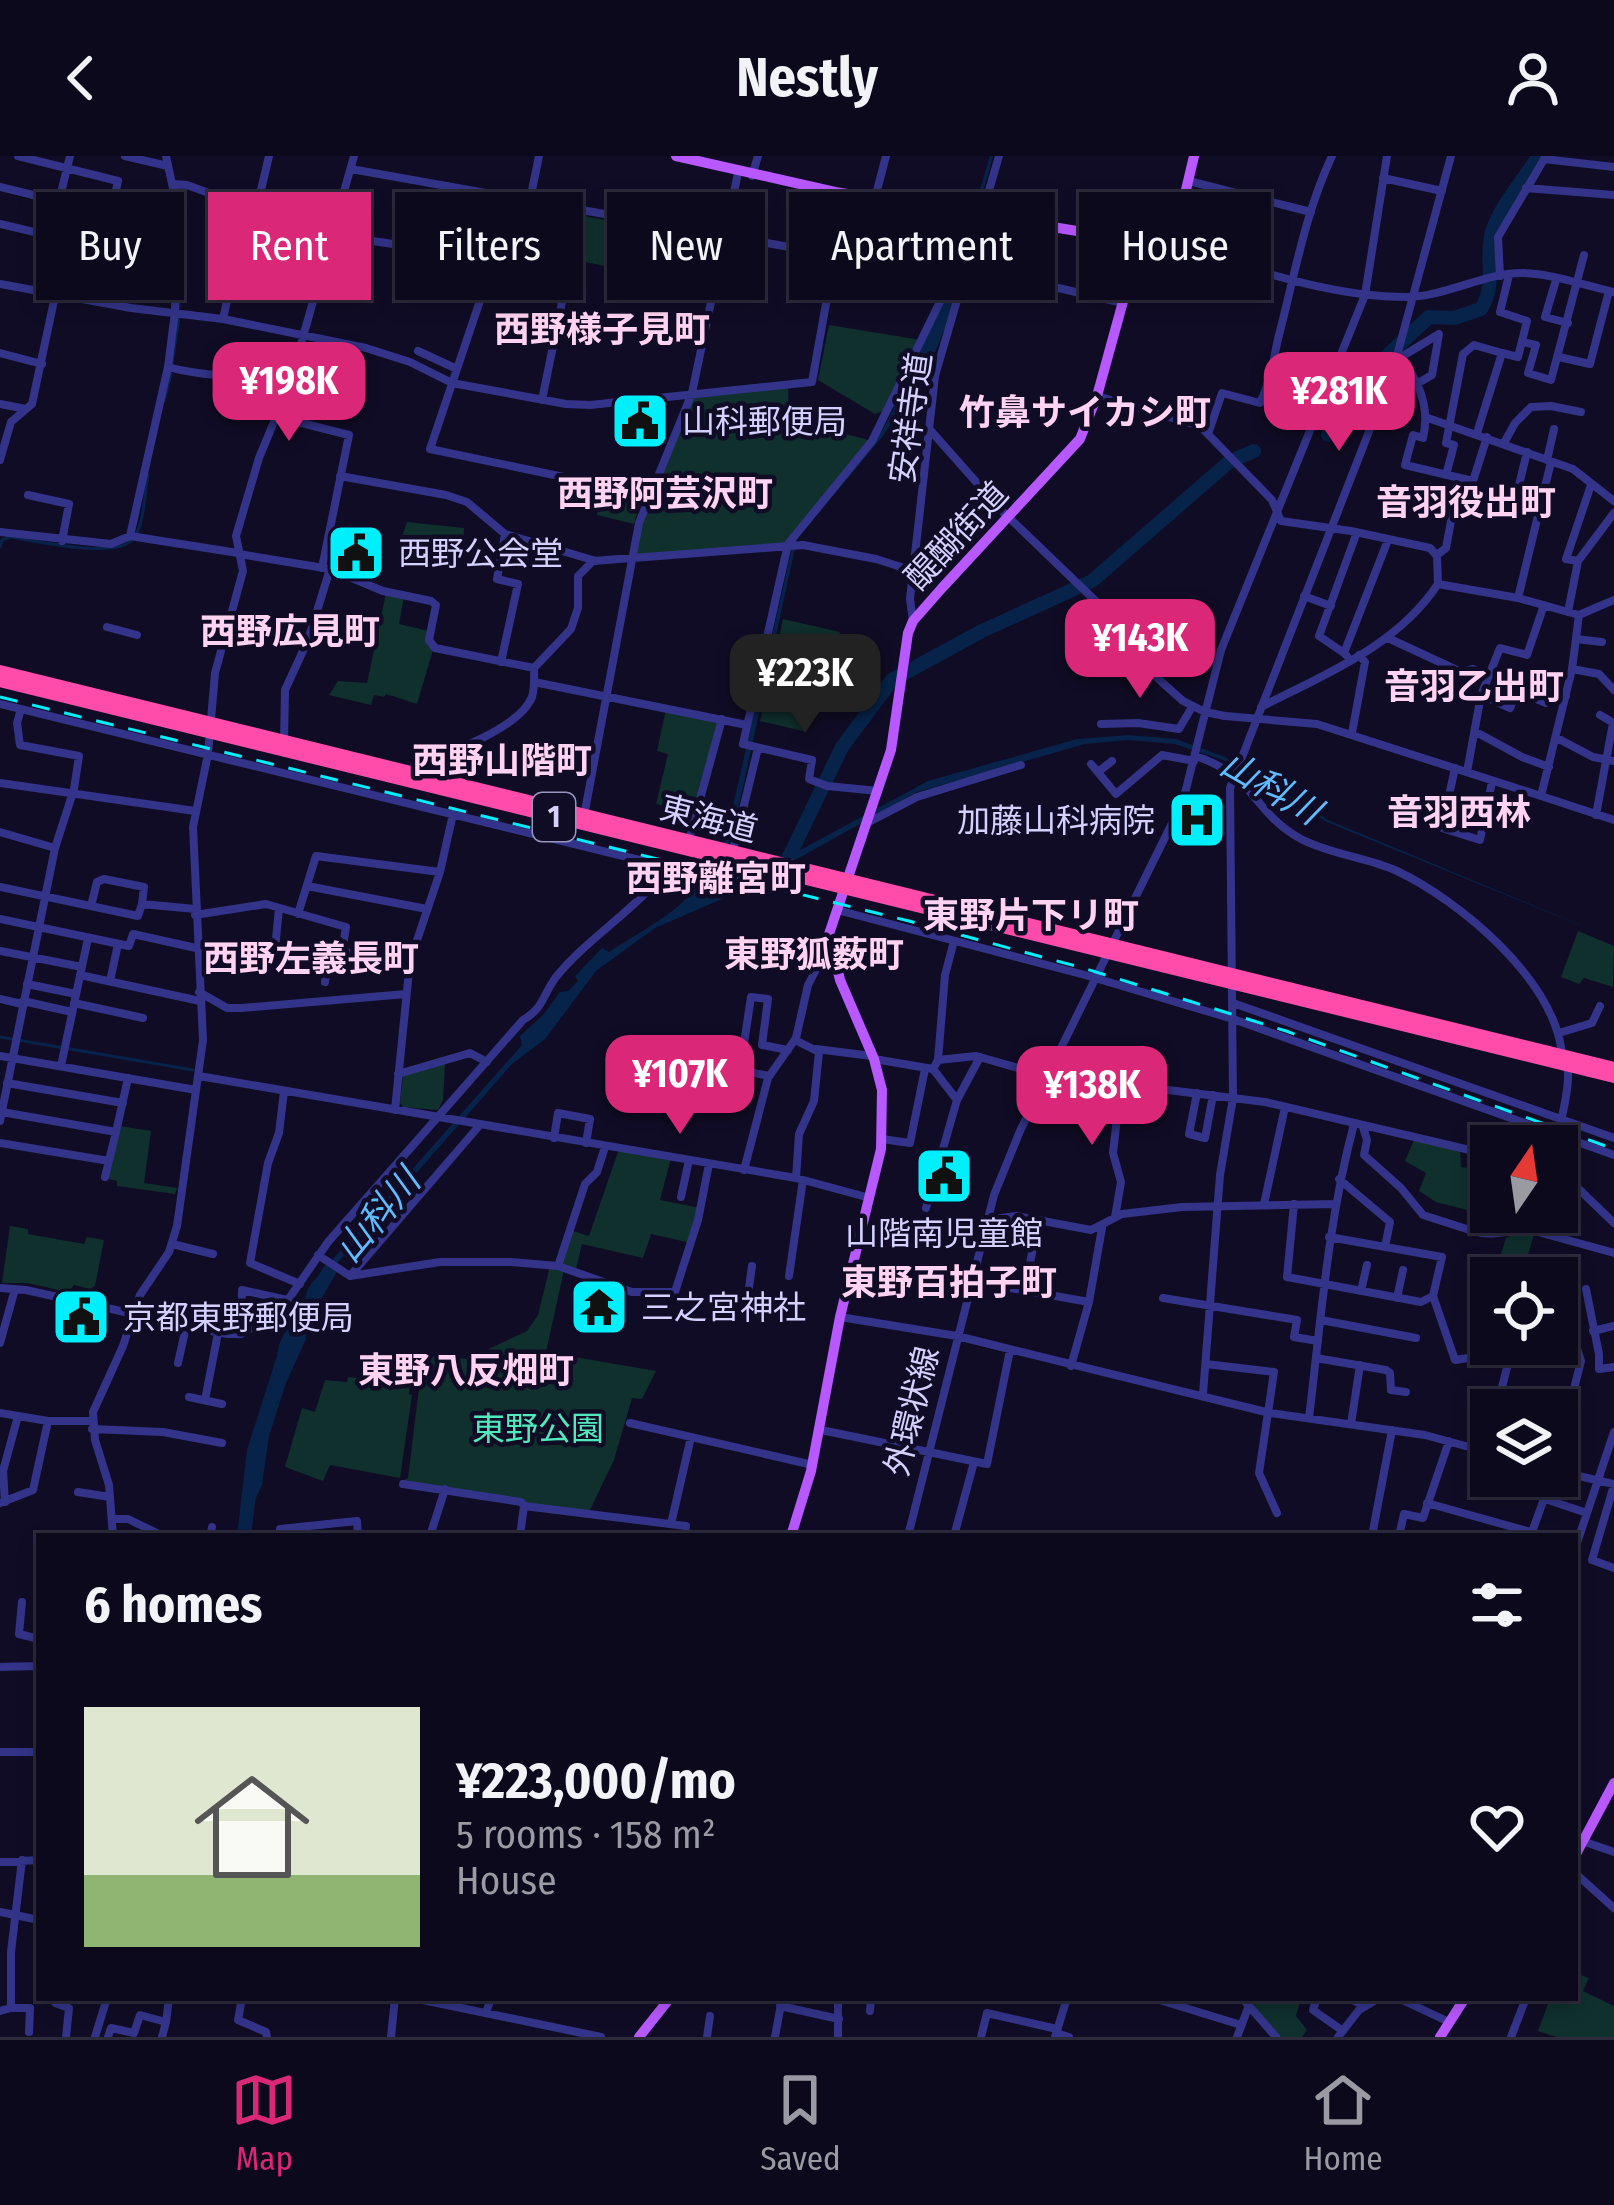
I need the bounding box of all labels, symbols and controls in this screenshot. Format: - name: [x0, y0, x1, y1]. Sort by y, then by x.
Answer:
- icon: back: [48, 45, 114, 111]
- icon: person: [1500, 45, 1566, 111]
- text: Nestly: [736, 46, 878, 110]
- chip: Buy: [36, 192, 184, 300]
- chip: Rent: [208, 192, 371, 300]
- chip: Filters: [395, 192, 583, 300]
- chip: New: [607, 192, 765, 300]
- chip: Apartment: [789, 192, 1055, 300]
- chip: House: [1079, 192, 1271, 300]
- district label: 西野様子見町: [494, 308, 710, 352]
- pin: ¥198K: [205, 342, 373, 444]
- street label: 安祥寺道: [882, 350, 940, 486]
- pin: ¥281K: [1255, 352, 1423, 454]
- text: ¥198K: [240, 358, 338, 404]
- text: ¥281K: [1291, 368, 1387, 414]
- public building icon: 山科郵便局: [609, 390, 671, 452]
- district label: 竹鼻サイカシ町: [959, 391, 1211, 435]
- place label: 山科郵便局: [682, 402, 847, 442]
- district label: 西野阿芸沢町: [557, 472, 773, 516]
- street label: 醍醐街道: [897, 474, 1016, 598]
- district label: 音羽役出町: [1376, 481, 1556, 525]
- public building icon: 西野公会堂: [325, 522, 387, 584]
- place label: 西野公会堂: [398, 534, 563, 574]
- pin: ¥143K: [1056, 599, 1224, 701]
- district label: 西野広見町: [200, 610, 380, 654]
- text: ¥143K: [1092, 615, 1188, 661]
- pin: ¥223K: [721, 634, 889, 736]
- text: ¥223K: [757, 650, 853, 696]
- district label: 音羽乙出町: [1384, 665, 1564, 709]
- district label: 西野山階町: [412, 739, 592, 783]
- water label: 山科川: [1213, 742, 1332, 836]
- street label: 東海道: [656, 788, 762, 850]
- hospital icon: 加藤山科病院: [1166, 789, 1228, 851]
- district label: 音羽西林: [1387, 791, 1531, 835]
- road number: 1: [533, 793, 575, 841]
- place label: 加藤山科病院: [957, 801, 1155, 841]
- district label: 西野離宮町: [626, 857, 806, 901]
- district label: 東野片下リ町: [923, 894, 1139, 938]
- district label: 東野狐薮町: [724, 933, 904, 977]
- district label: 西野左義長町: [203, 937, 419, 981]
- pin: ¥107K: [596, 1035, 764, 1137]
- pin: ¥138K: [1008, 1046, 1176, 1148]
- text: ¥107K: [632, 1051, 728, 1097]
- text: ¥138K: [1043, 1062, 1141, 1108]
- north arrow: [1470, 1125, 1578, 1233]
- map controls: [1470, 1125, 1578, 1497]
- public building icon: 山階南児童館: [913, 1145, 975, 1207]
- water label: 山科川: [326, 1157, 432, 1271]
- place label: 山階南児童館: [845, 1214, 1043, 1254]
- button: locate: [1470, 1257, 1578, 1365]
- district label: 東野百拍子町: [841, 1261, 1057, 1305]
- temple icon: 三之宮神社: [568, 1276, 630, 1338]
- public building icon: 京都東野郵便局: [50, 1286, 112, 1348]
- place label: 三之宮神社: [641, 1288, 806, 1328]
- place label: 京都東野郵便局: [123, 1298, 354, 1338]
- street label: 外環状線: [877, 1342, 947, 1480]
- district label: 東野八反畑町: [358, 1349, 574, 1393]
- button: layers: [1470, 1389, 1578, 1497]
- park label: 東野公園: [472, 1409, 604, 1449]
- icon: filters: [1464, 1572, 1530, 1638]
- text: 6 homes: [84, 1574, 262, 1636]
- text: ¥223,000/mo: [456, 1750, 736, 1812]
- icon: home: [180, 1755, 324, 1899]
- icon: heart: [1464, 1794, 1530, 1860]
- text: 5 rooms · 158 m²: [456, 1812, 716, 1858]
- text: House: [456, 1858, 556, 1904]
- tab: Map: [231, 2067, 297, 2179]
- tab: Saved: [760, 2067, 841, 2179]
- tab: Home: [1304, 2067, 1383, 2179]

